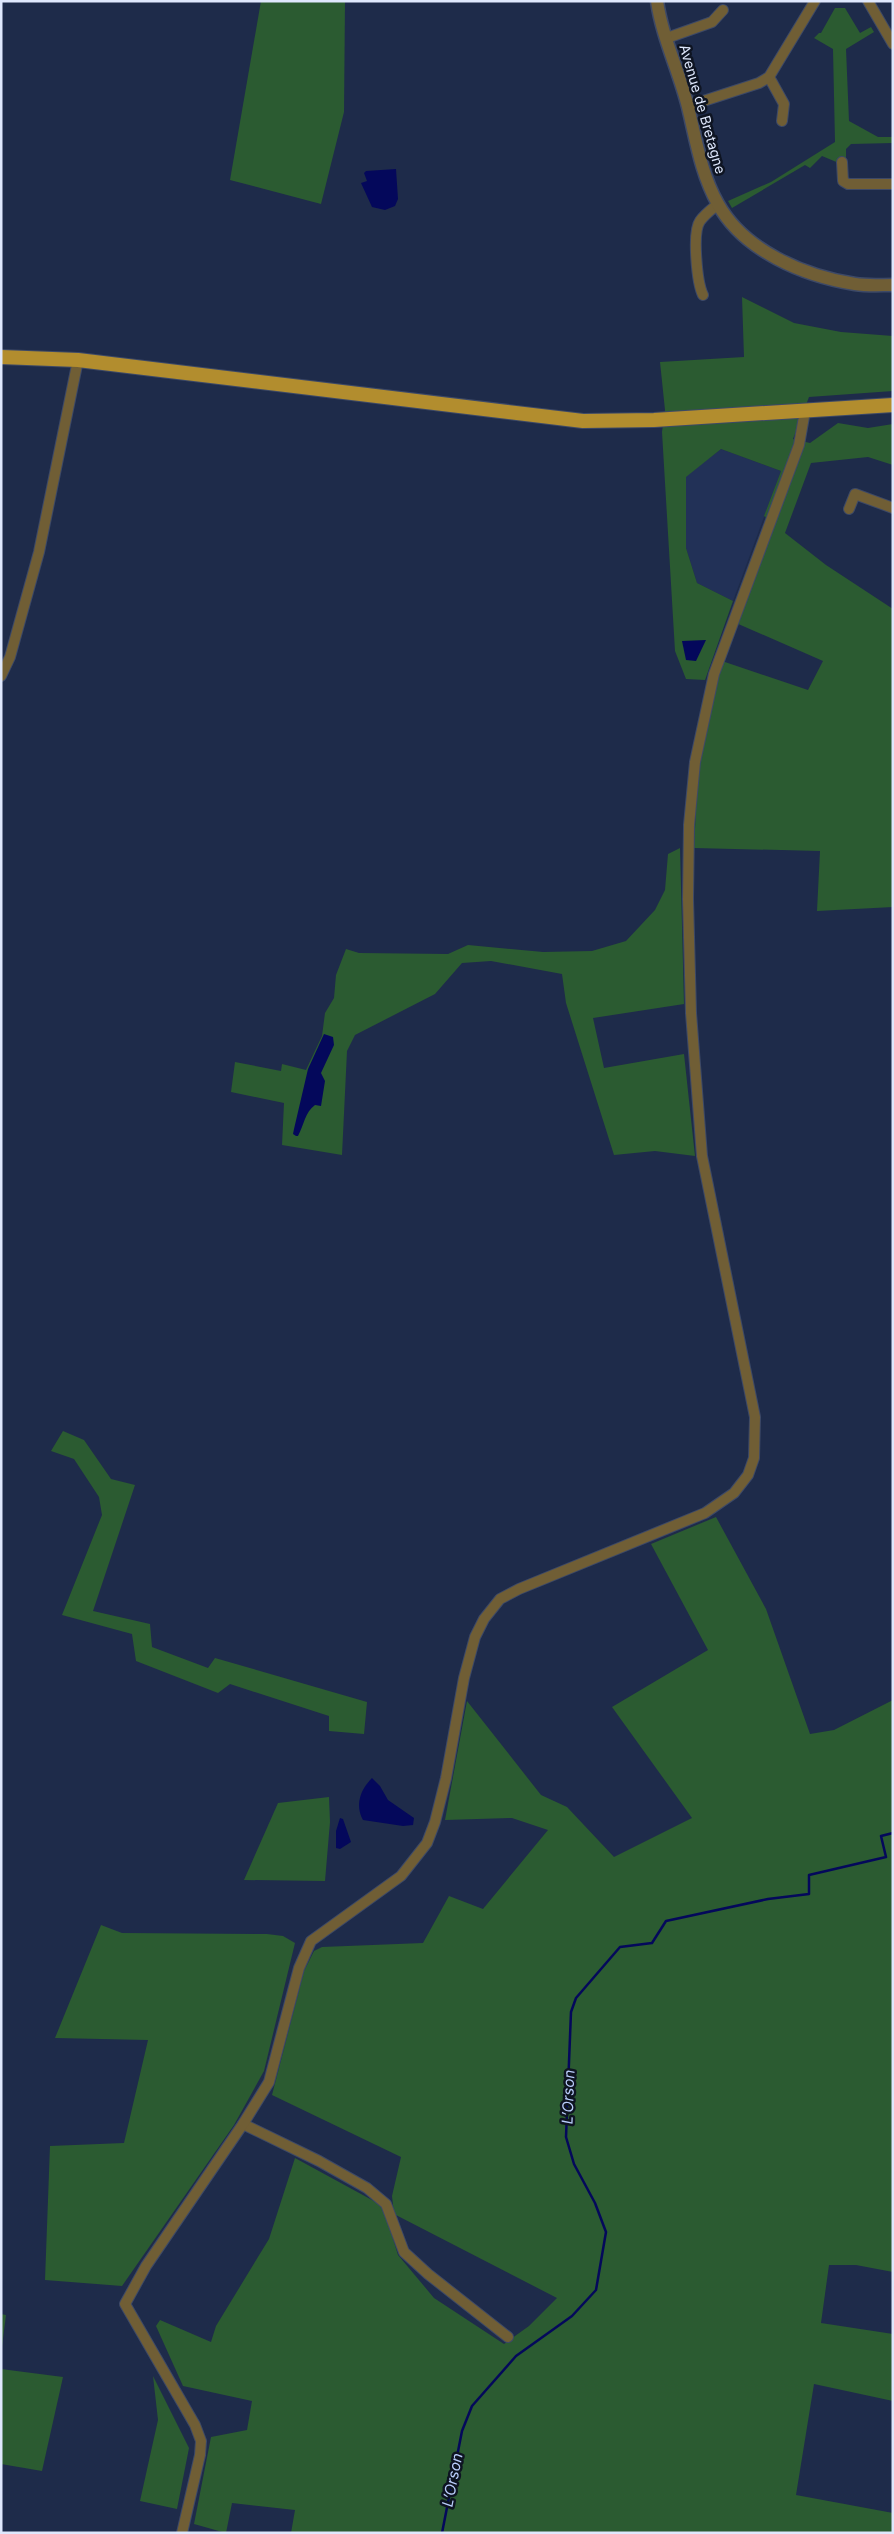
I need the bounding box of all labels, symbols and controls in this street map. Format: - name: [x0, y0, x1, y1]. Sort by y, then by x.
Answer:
- street label: Avenue de Bretagne: [676, 42, 730, 176]
- water label: L’Orson: [558, 2069, 578, 2125]
- water label: L’Orson: [437, 2451, 467, 2509]

